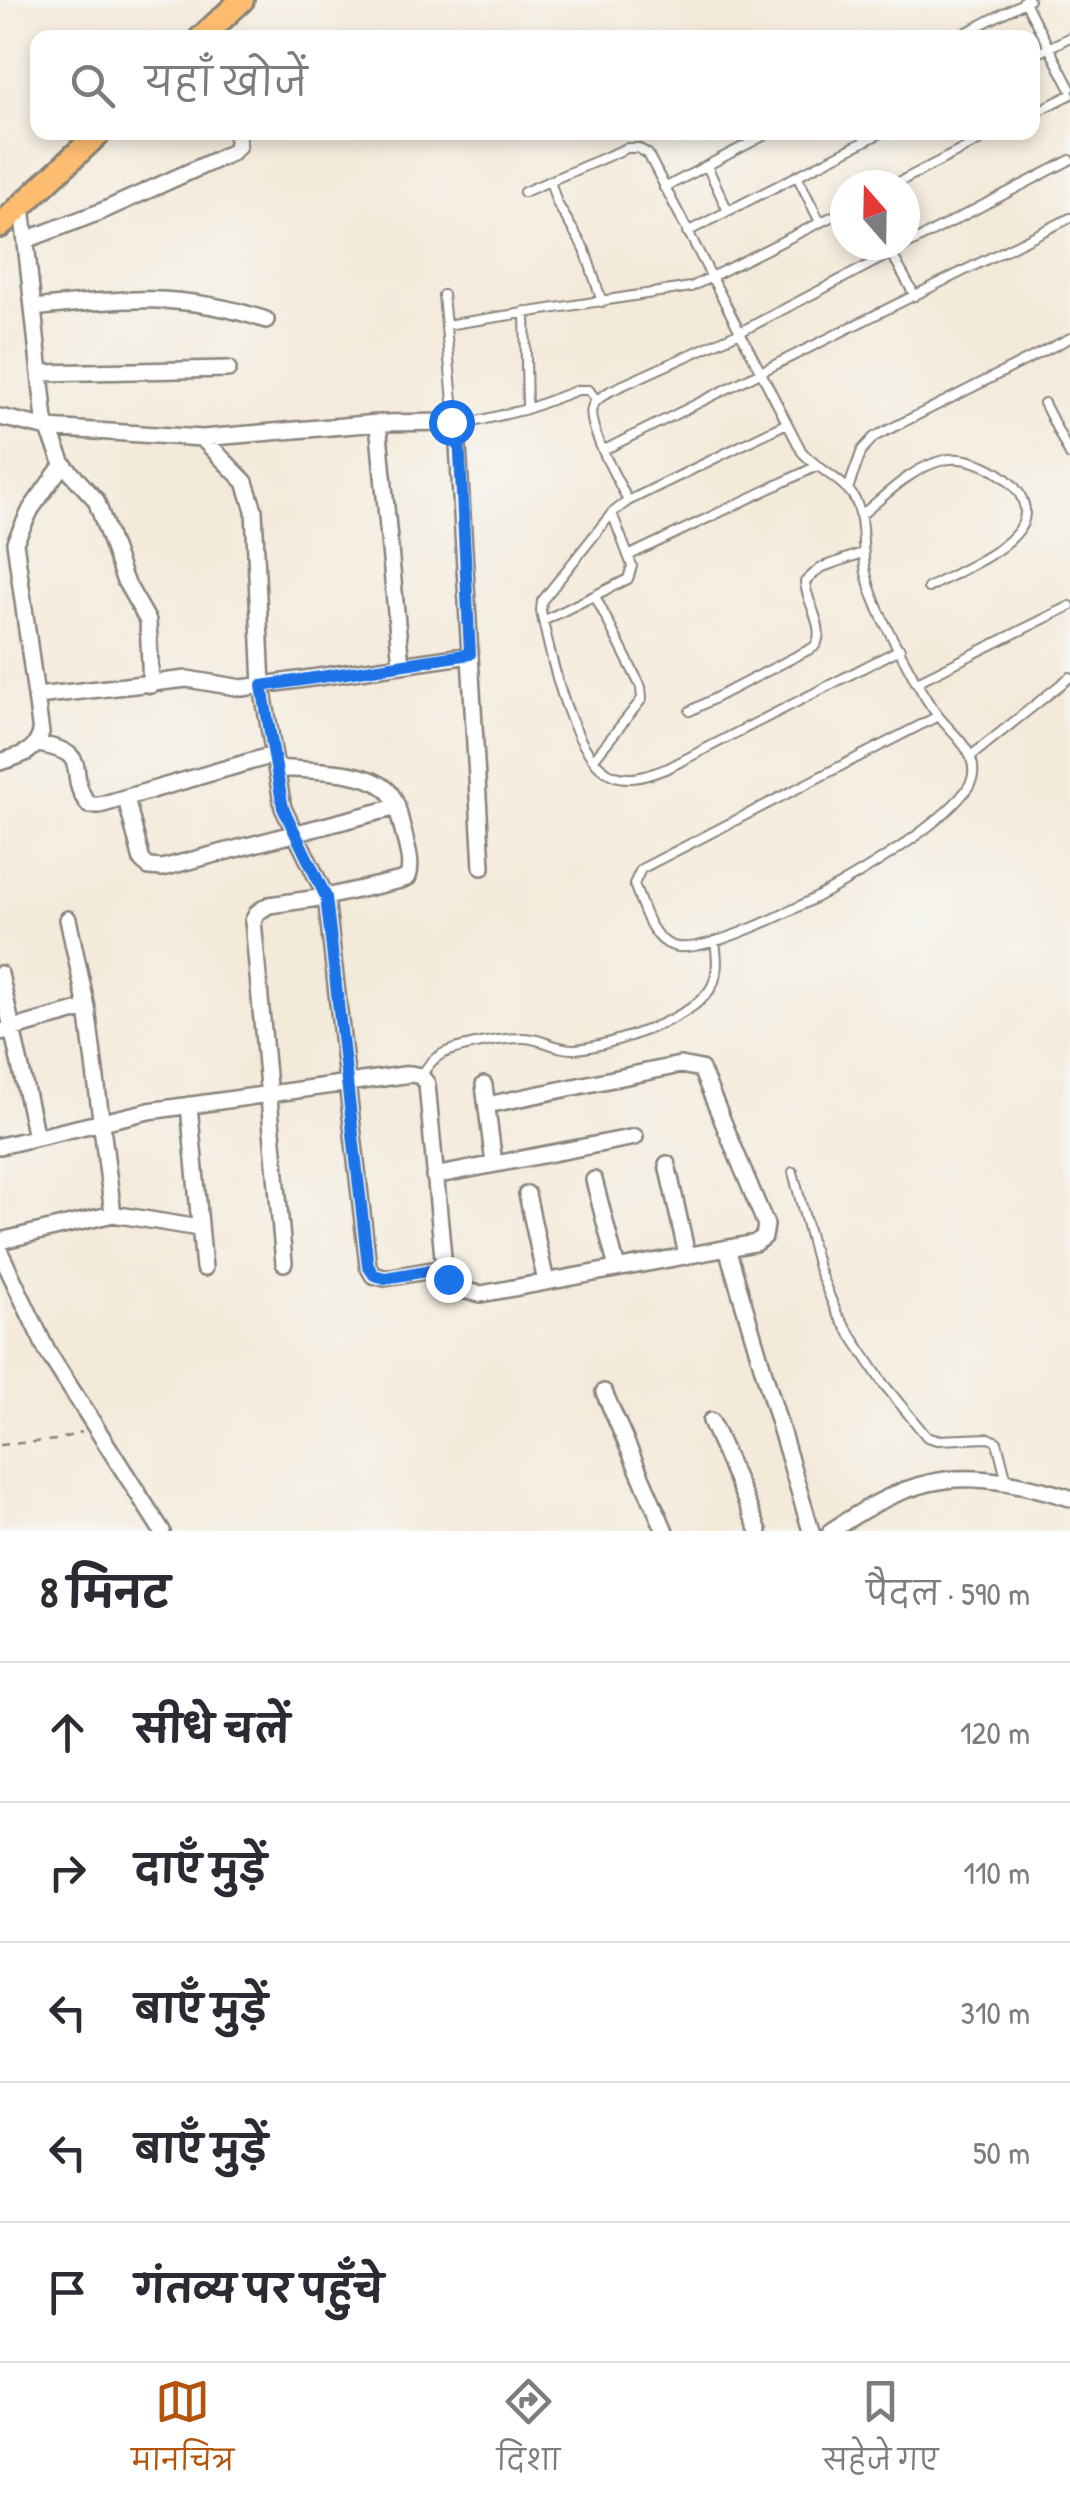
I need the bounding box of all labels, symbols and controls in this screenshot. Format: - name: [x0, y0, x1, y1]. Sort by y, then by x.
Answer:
- search box: [30, 30, 1040, 140]
- text: यहाँ खोजें: [145, 55, 307, 107]
- icon: search: [65, 58, 120, 113]
- north arrow: [830, 170, 920, 260]
- route start: [429, 400, 475, 446]
- route end: [426, 1257, 472, 1303]
- text: 8 मिनट: [40, 1563, 170, 1620]
- text: पैदल · 590 m: [866, 1572, 1030, 1615]
- text: सीधे चलें: [135, 1702, 290, 1754]
- icon: ahead: [40, 1705, 95, 1760]
- text: 120 m: [960, 1711, 1030, 1754]
- text: दाएँ मुड़ें: [135, 1842, 266, 1894]
- icon: right: [40, 1845, 95, 1900]
- text: 110 m: [963, 1851, 1030, 1894]
- text: बाएँ मुड़ें: [135, 1982, 267, 2034]
- icon: left: [40, 1985, 95, 2040]
- text: 310 m: [961, 1991, 1030, 2034]
- text: बाएँ मुड़ें: [135, 2122, 267, 2174]
- icon: left: [40, 2125, 95, 2180]
- text: 50 m: [973, 2131, 1030, 2174]
- text: गंतव्य पर पहुँचे: [135, 2262, 383, 2314]
- icon: arrive: [40, 2265, 95, 2320]
- tab: मानचित्र: [131, 2374, 234, 2491]
- tab: दिशा: [497, 2374, 560, 2491]
- tab: सहेजे गए: [823, 2374, 939, 2491]

